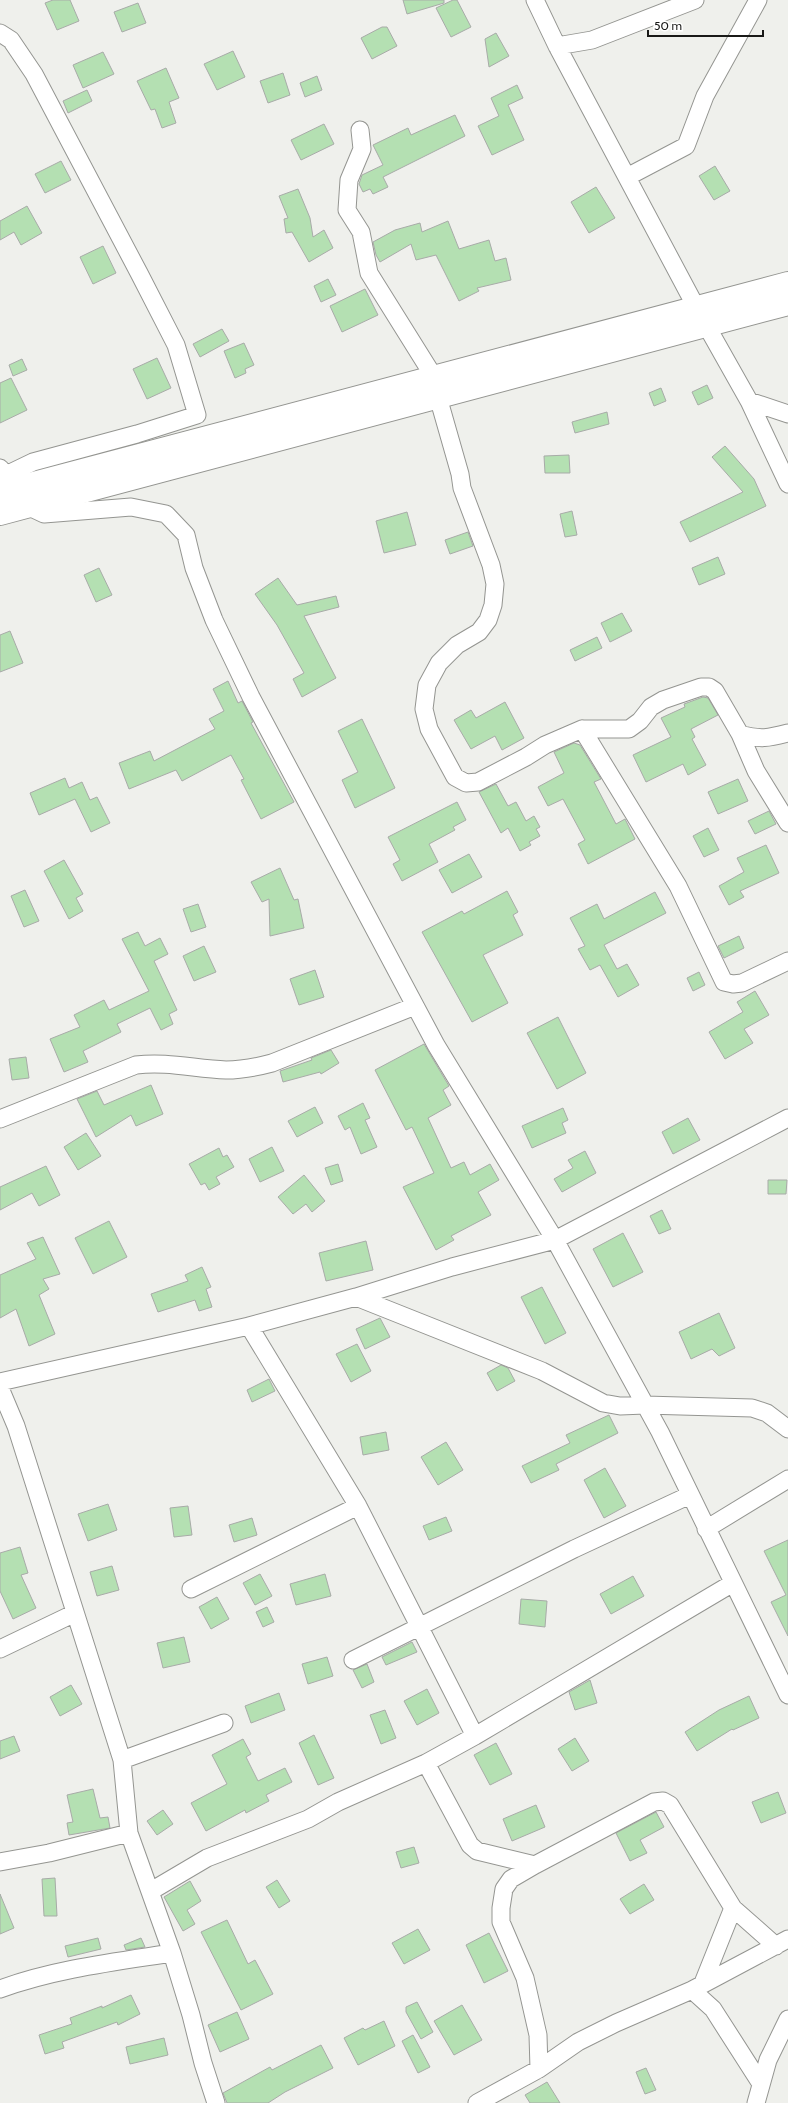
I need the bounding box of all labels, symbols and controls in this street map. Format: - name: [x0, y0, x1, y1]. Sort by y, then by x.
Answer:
- scale bar: [648, 12, 763, 38]
- text: 50 m: [654, 18, 682, 33]

